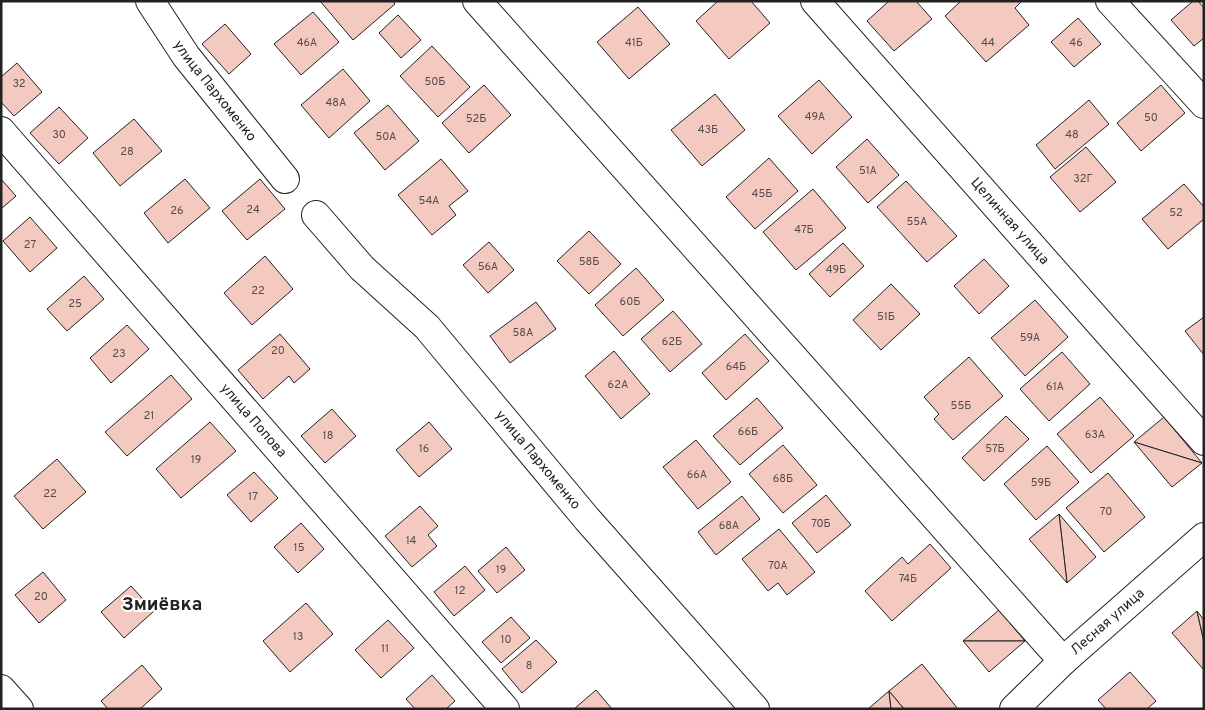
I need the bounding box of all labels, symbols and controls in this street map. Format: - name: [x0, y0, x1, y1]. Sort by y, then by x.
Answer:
- house number: 46А: [297, 36, 317, 50]
- house number: 41Б: [625, 36, 643, 50]
- house number: 44: [981, 36, 995, 50]
- house number: 46: [1069, 36, 1083, 50]
- street label: улица Пархоменко: [170, 37, 260, 145]
- house number: 50Б: [424, 75, 446, 89]
- house number: 32: [12, 77, 26, 91]
- house number: 48А: [326, 96, 346, 110]
- house number: 49А: [805, 110, 825, 124]
- house number: 50: [1144, 111, 1158, 125]
- house number: 52Б: [466, 112, 486, 126]
- house number: 43Б: [698, 123, 718, 137]
- house number: 30: [52, 128, 66, 142]
- house number: 48: [1065, 128, 1079, 142]
- house number: 50А: [375, 130, 397, 144]
- house number: 28: [120, 145, 134, 159]
- house number: 51А: [859, 164, 877, 178]
- house number: 32Г: [1073, 172, 1093, 186]
- street label: Целинная улица: [967, 174, 1053, 268]
- house number: 45Б: [752, 187, 772, 201]
- house number: 54А: [418, 194, 440, 208]
- house number: 24: [246, 203, 260, 217]
- house number: 26: [170, 204, 184, 218]
- house number: 52: [1169, 206, 1183, 220]
- house number: 55А: [907, 215, 927, 229]
- house number: 47Б: [794, 223, 814, 237]
- house number: 27: [24, 238, 36, 252]
- house number: 58Б: [579, 255, 599, 269]
- house number: 56А: [478, 260, 498, 274]
- house number: 49Б: [826, 263, 846, 277]
- house number: 22: [251, 284, 265, 298]
- house number: 60Б: [620, 295, 640, 309]
- house number: 25: [68, 297, 82, 311]
- house number: 51Б: [877, 310, 895, 324]
- house number: 58А: [513, 326, 533, 340]
- house number: 59А: [1020, 331, 1040, 345]
- house number: 62Б: [662, 335, 682, 349]
- house number: 20: [271, 344, 285, 358]
- house number: 23: [112, 347, 126, 361]
- house number: 64Б: [726, 360, 746, 374]
- house number: 62А: [608, 378, 628, 392]
- street label: улица Попова: [217, 380, 290, 461]
- house number: 61А: [1046, 380, 1064, 394]
- house number: 55Б: [951, 399, 971, 413]
- street label: улица Пархоменко: [491, 407, 584, 513]
- house number: 21: [144, 409, 154, 423]
- house number: 66Б: [738, 425, 758, 439]
- house number: 63А: [1085, 428, 1105, 442]
- house number: 18: [323, 429, 333, 443]
- house number: 16: [419, 442, 429, 456]
- house number: 57Б: [985, 442, 1005, 456]
- house number: 19: [191, 453, 201, 467]
- house number: 66А: [687, 468, 707, 482]
- house number: 68Б: [773, 472, 793, 486]
- house number: 59Б: [1031, 476, 1051, 490]
- house number: 22: [43, 487, 57, 501]
- house number: 17: [248, 490, 258, 504]
- house number: 70: [1100, 505, 1112, 519]
- house number: 70Б: [811, 517, 831, 531]
- house number: 68А: [719, 519, 739, 533]
- house number: 14: [406, 534, 417, 548]
- house number: 15: [294, 541, 305, 555]
- house number: 70А: [768, 559, 788, 573]
- house number: 19: [496, 563, 506, 577]
- house number: 74Б: [899, 572, 917, 586]
- house number: 12: [455, 584, 465, 598]
- street label: Лесная улица: [1067, 585, 1148, 659]
- house number: 20: [34, 590, 48, 604]
- district label: Змиёвка: [122, 593, 202, 617]
- house number: 13: [293, 630, 303, 644]
- house number: 10: [500, 633, 512, 647]
- house number: 11: [381, 642, 389, 656]
- house number: 8: [526, 659, 532, 673]

